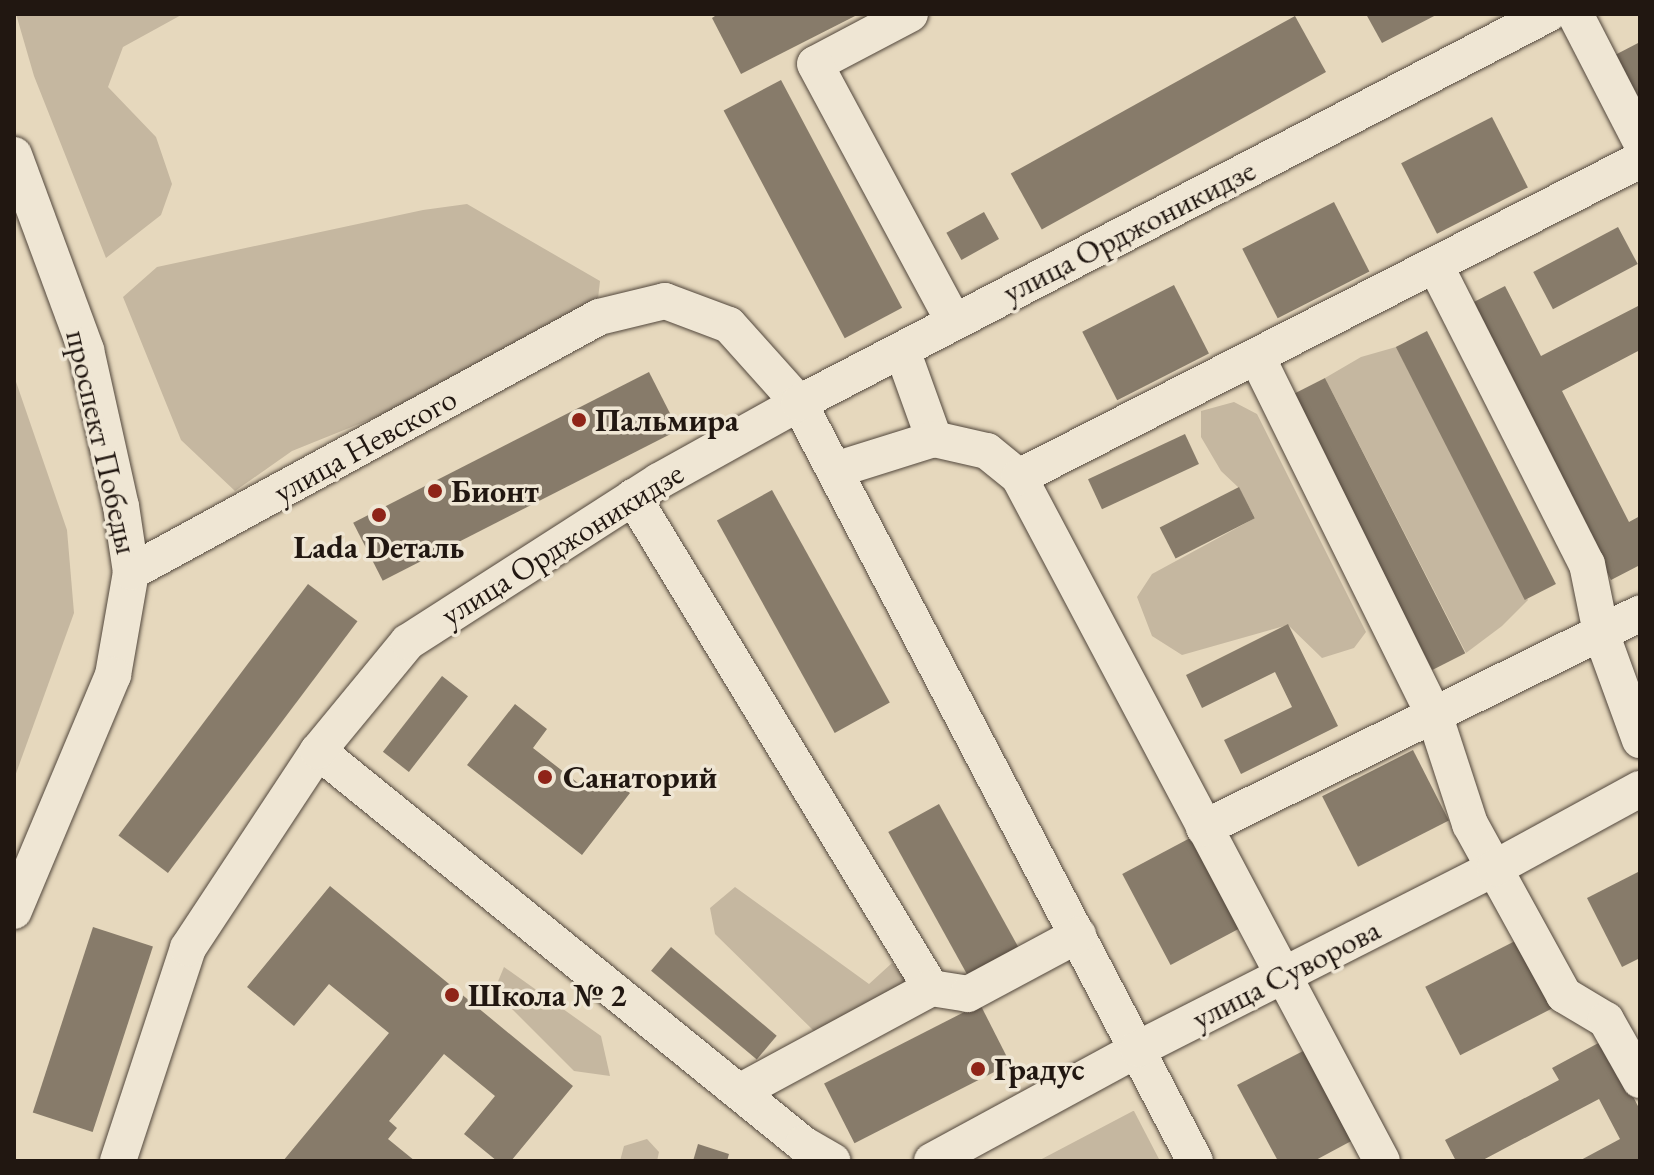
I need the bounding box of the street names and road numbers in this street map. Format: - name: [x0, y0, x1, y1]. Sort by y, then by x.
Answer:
- street label: улица Орджоникидзе: [996, 151, 1262, 311]
- street label: проспект Победы: [58, 326, 146, 558]
- street label: улица Невского: [267, 379, 463, 511]
- street label: улица Орджоникидзе: [434, 454, 690, 634]
- street label: улица Суворова: [1185, 910, 1387, 1038]

